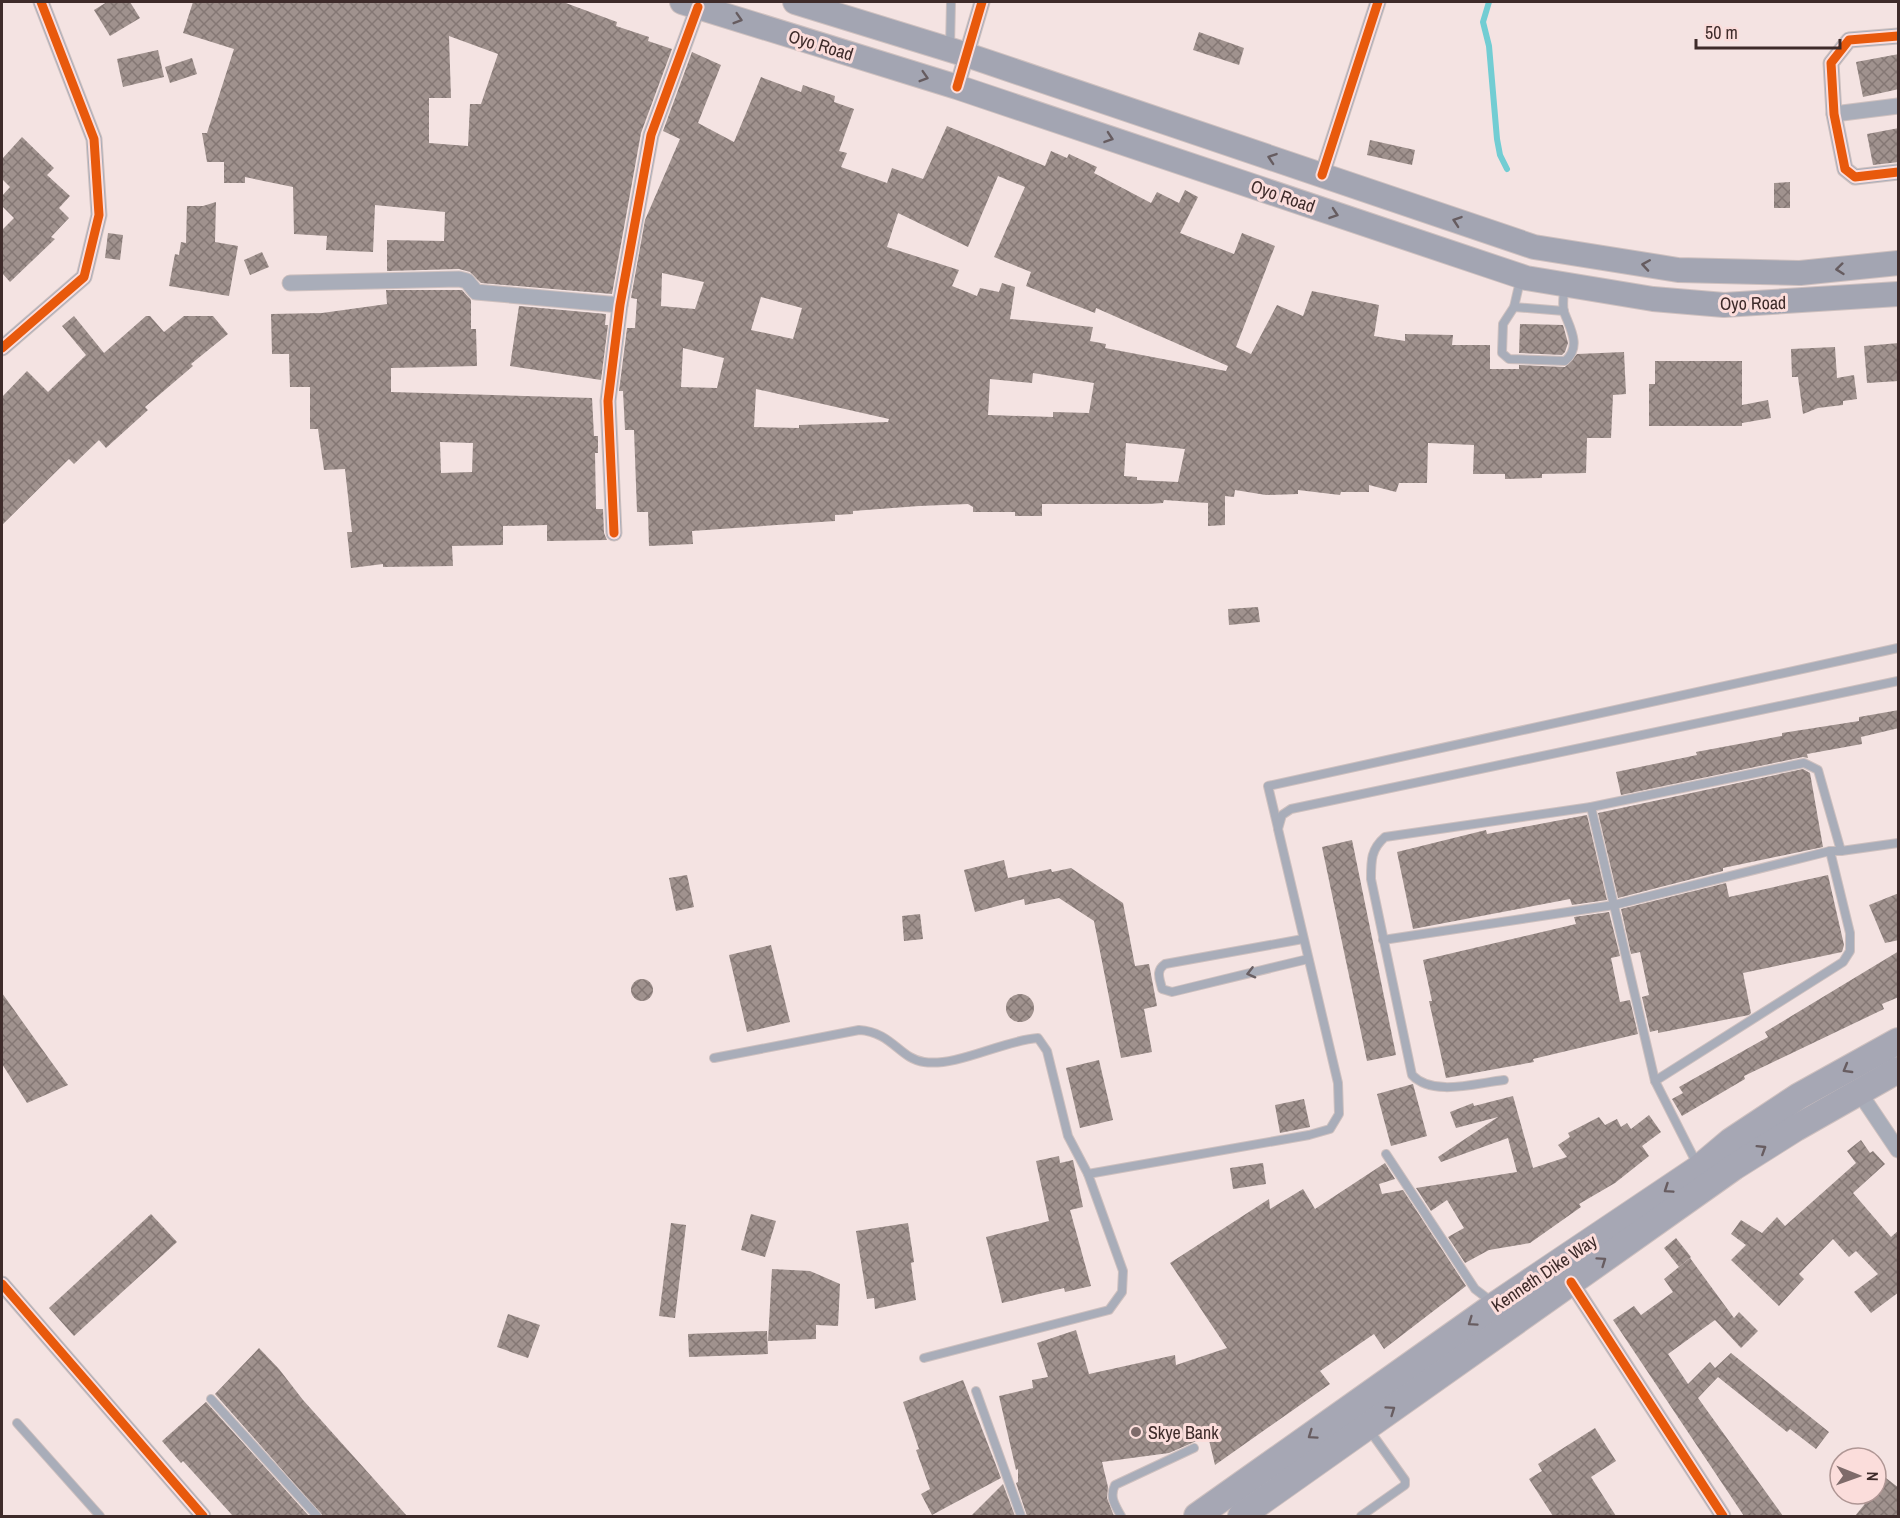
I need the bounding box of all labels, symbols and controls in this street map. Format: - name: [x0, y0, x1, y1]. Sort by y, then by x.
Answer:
- one-way arrow: [732, 12, 743, 24]
- scale bar: [1696, 12, 1840, 50]
- text: 50 m: [1705, 20, 1738, 45]
- street label: Oyo Road: [786, 23, 856, 67]
- one-way arrow: [918, 70, 929, 82]
- one-way arrow: [1103, 131, 1114, 144]
- one-way arrow: [1267, 153, 1278, 166]
- street label: Oyo Road: [1248, 173, 1318, 219]
- one-way arrow: [1328, 206, 1339, 219]
- one-way arrow: [1452, 215, 1463, 228]
- one-way arrow: [1641, 259, 1651, 271]
- one-way arrow: [1836, 262, 1845, 275]
- street label: Oyo Road: [1720, 290, 1786, 316]
- one-way arrow: [1246, 965, 1256, 978]
- one-way arrow: [1843, 1061, 1853, 1073]
- one-way arrow: [1756, 1145, 1766, 1157]
- one-way arrow: [1663, 1182, 1674, 1193]
- street label: Kenneth Dike Way: [1486, 1228, 1602, 1318]
- one-way arrow: [1595, 1257, 1606, 1268]
- one-way arrow: [1467, 1315, 1478, 1326]
- one-way arrow: [1385, 1406, 1396, 1417]
- place label: Skye Bank: [1148, 1420, 1219, 1445]
- marker: Skye Bank: [1129, 1425, 1143, 1439]
- one-way arrow: [1308, 1427, 1319, 1438]
- north arrow: [1828, 1446, 1888, 1506]
- text: N: [1862, 1471, 1884, 1481]

